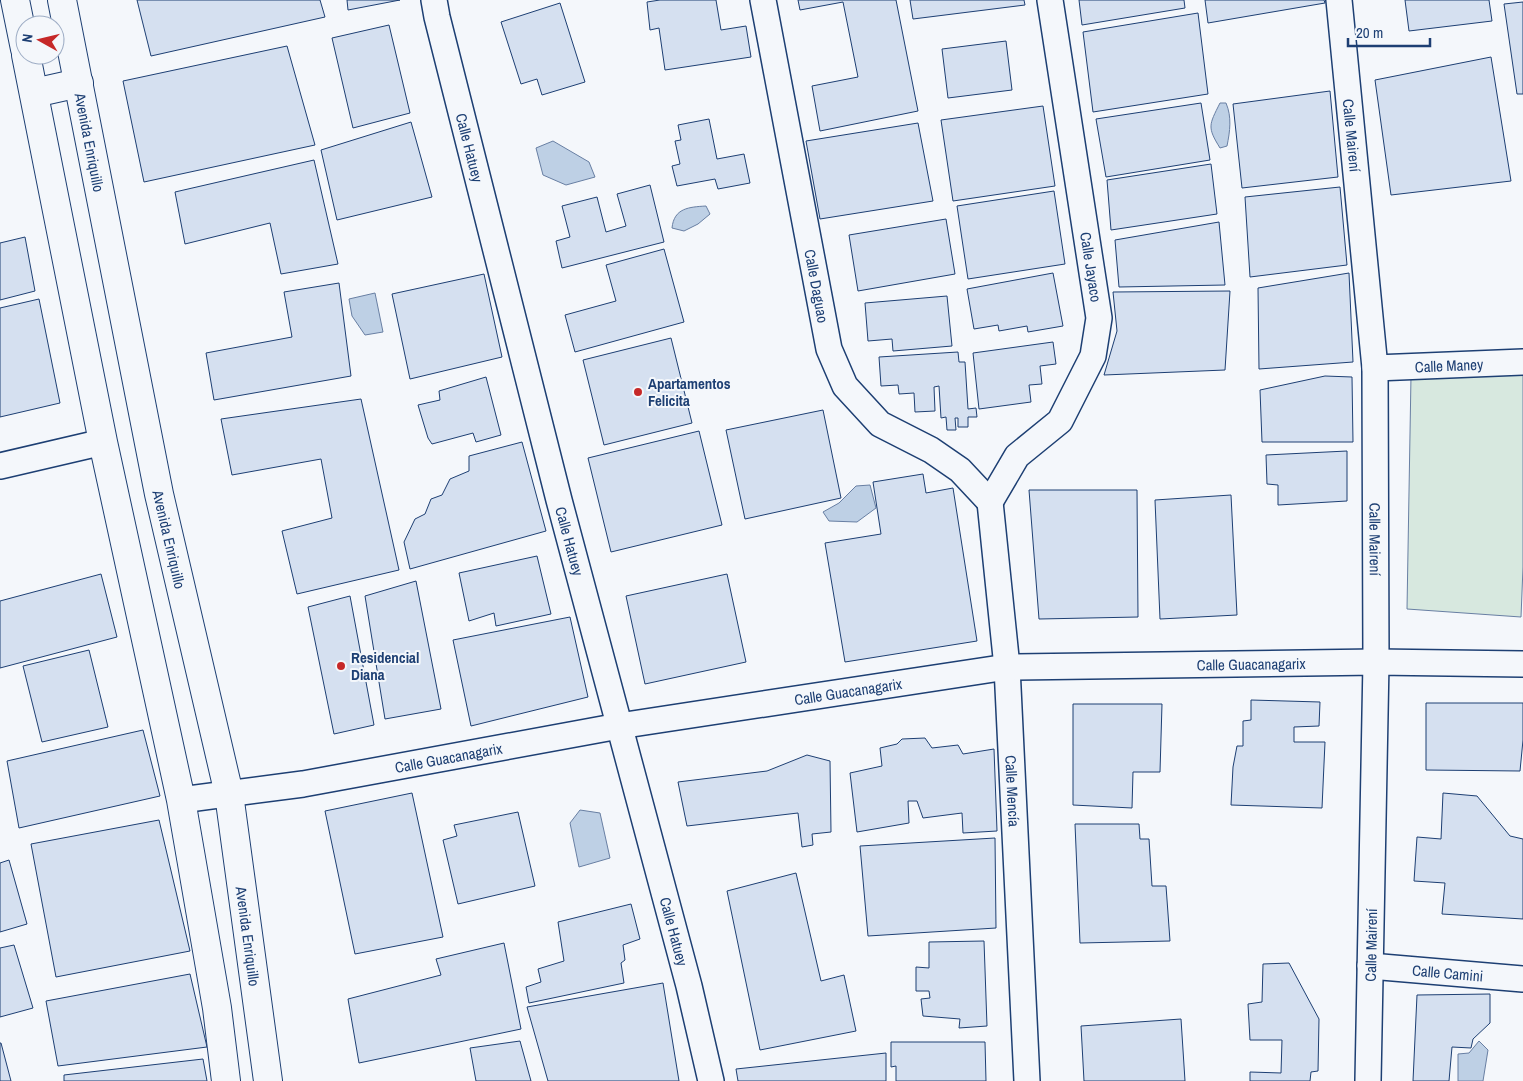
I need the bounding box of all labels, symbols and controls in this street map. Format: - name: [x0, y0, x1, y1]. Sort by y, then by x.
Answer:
- north arrow: [15, 15, 65, 65]
- scale bar: [1348, 15, 1430, 47]
- text: 20 m: [1356, 22, 1383, 43]
- text: N: [18, 33, 37, 44]
- street label: Avenida Enriquillo: [70, 90, 110, 194]
- street label: Calle Mairení: [1338, 98, 1366, 173]
- street label: Calle Hatuey: [451, 111, 489, 185]
- street label: Calle Jayaco: [1075, 231, 1107, 304]
- street label: Calle Daguao: [800, 247, 834, 325]
- street label: Calle Maney: [1414, 353, 1484, 377]
- place label: Apartamentos Felicita: [648, 373, 731, 411]
- marker: Apartamentos Felicita: [632, 386, 644, 398]
- street label: Avenida Enriquillo: [148, 487, 191, 591]
- street label: Calle Mairení: [1365, 503, 1386, 576]
- street label: Calle Hatuey: [551, 504, 589, 579]
- place label: Residencial Diana: [351, 647, 419, 685]
- street label: Calle Guacanagarix: [1197, 652, 1307, 675]
- marker: Residencial Diana: [335, 660, 347, 672]
- street label: Calle Guacanagarix: [793, 672, 904, 710]
- street label: Calle Guacanagarix: [393, 737, 505, 777]
- street label: Calle Mencía: [1001, 755, 1025, 828]
- street label: Avenida Enriquillo: [231, 884, 266, 988]
- street label: Calle Hatuey: [655, 895, 694, 969]
- street label: Calle Mairení: [1360, 908, 1382, 982]
- street label: Calle Camini: [1411, 959, 1484, 986]

